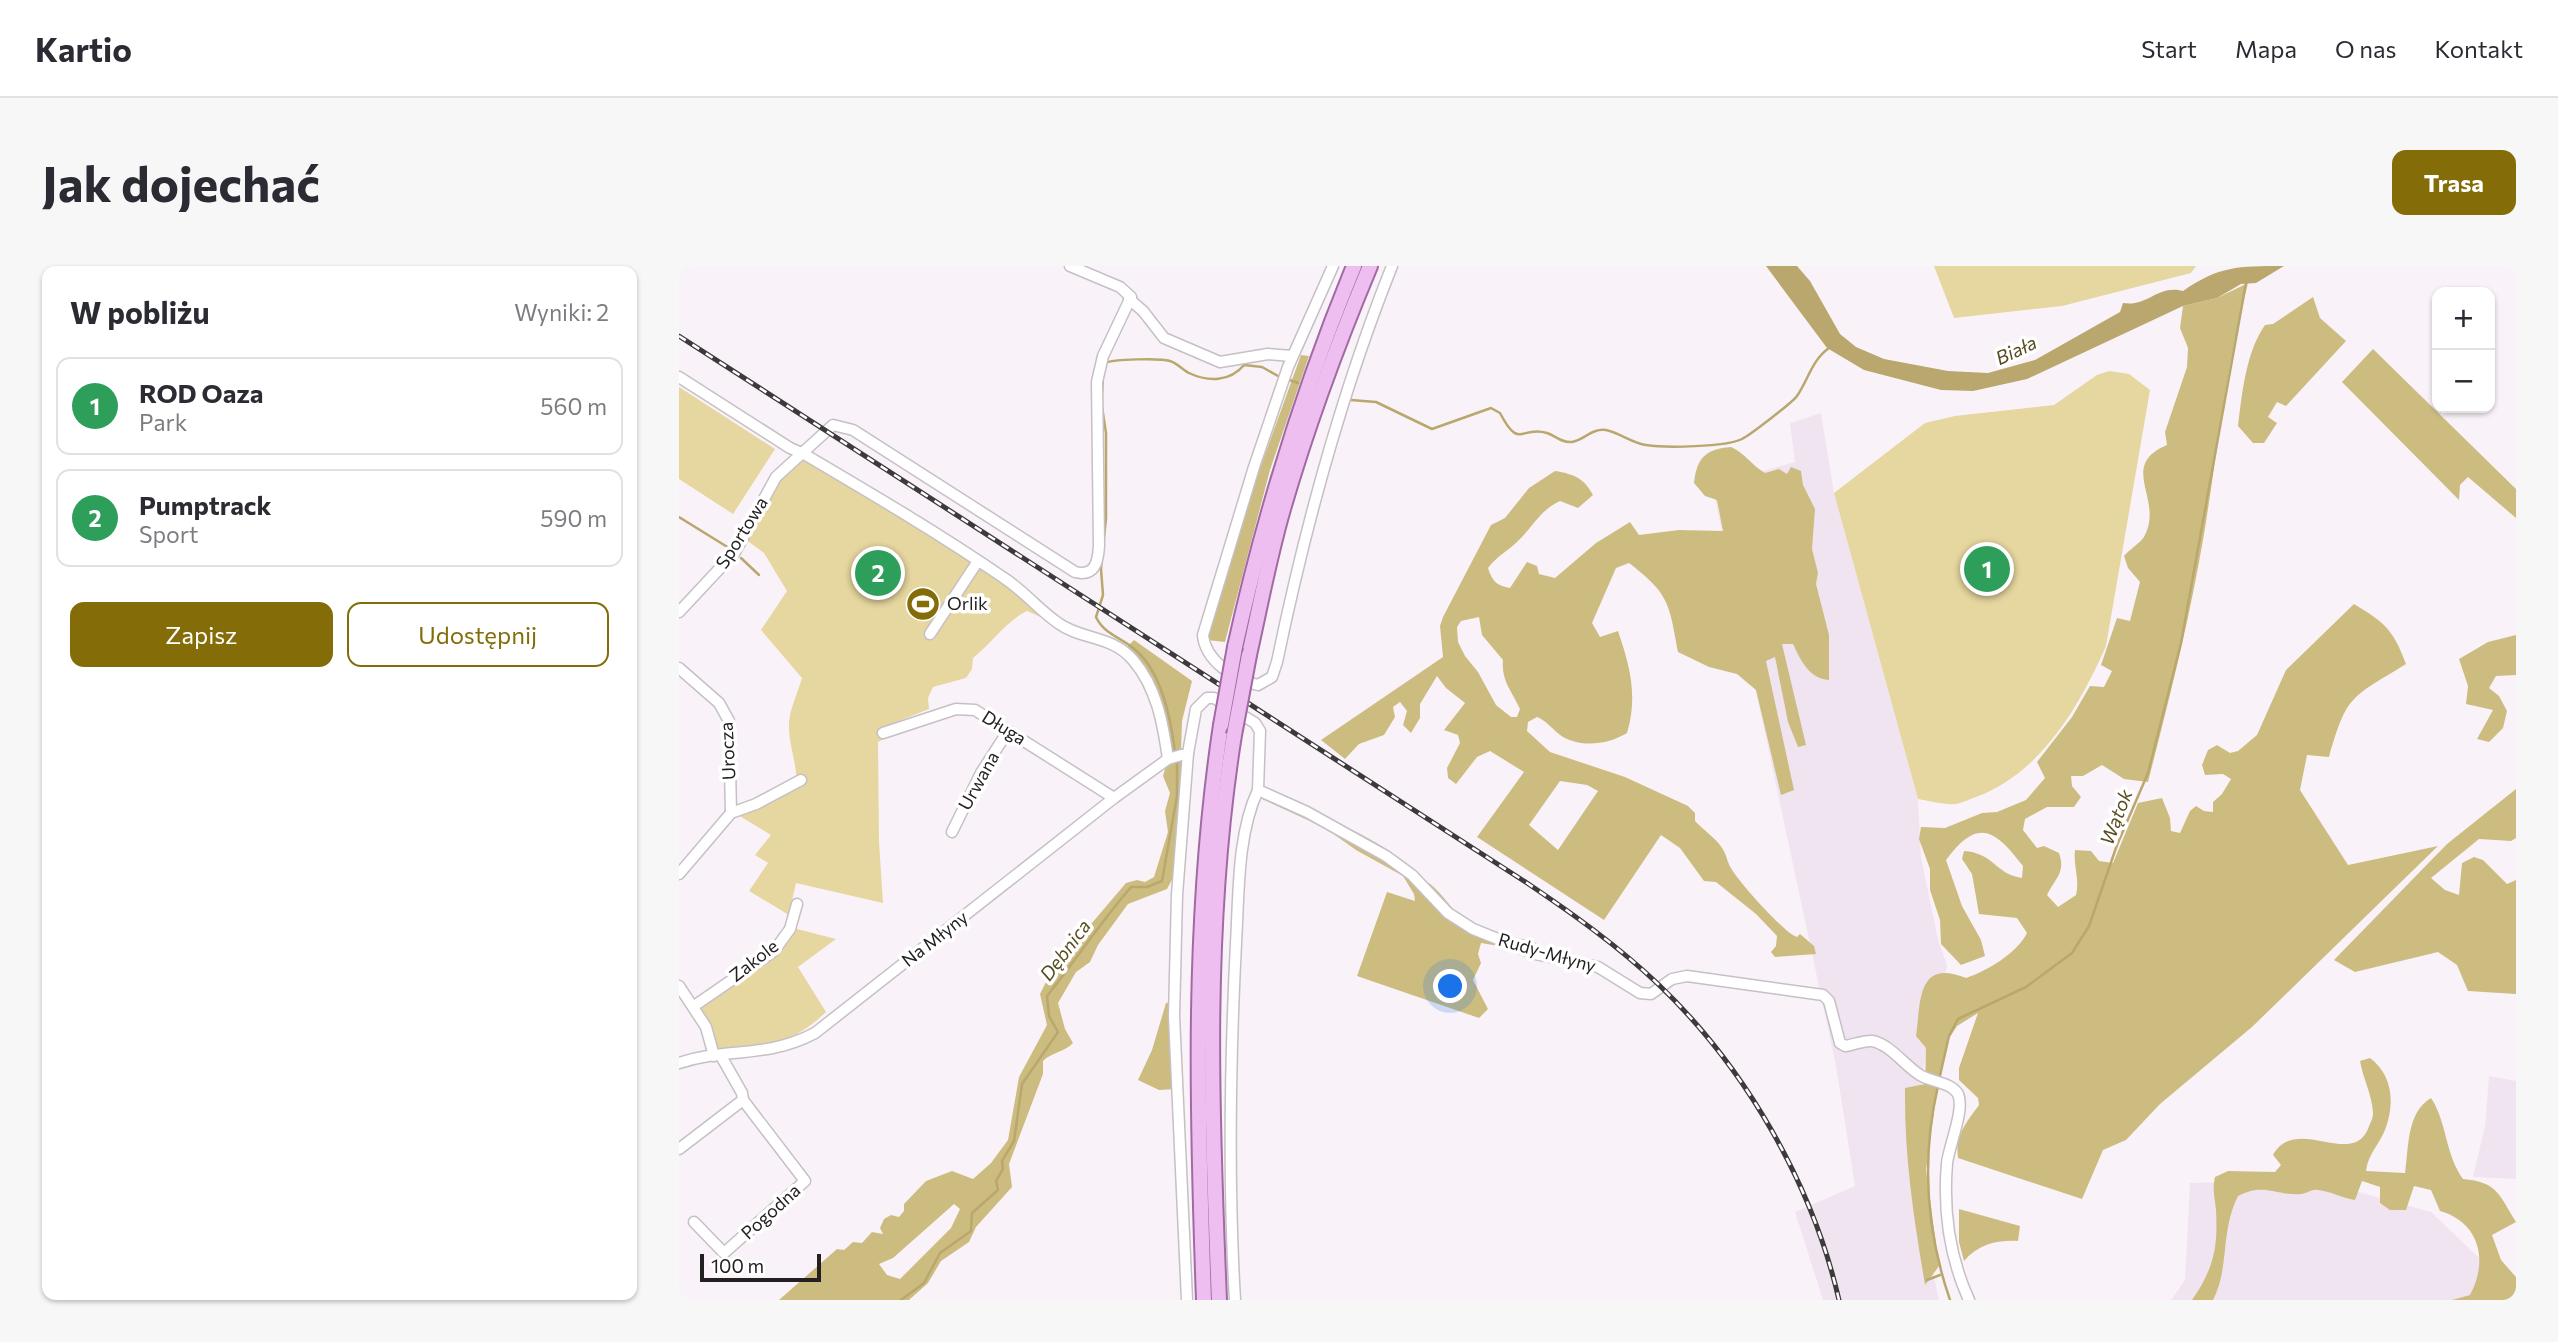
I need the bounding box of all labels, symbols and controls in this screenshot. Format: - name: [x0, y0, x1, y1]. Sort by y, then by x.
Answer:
- text: Kartio: [35, 28, 132, 69]
- text: Start: [2141, 34, 2197, 63]
- text: Mapa: [2235, 34, 2297, 63]
- text: O nas: [2335, 34, 2396, 63]
- text: Kontakt: [2434, 34, 2523, 63]
- button: Trasa: [2392, 150, 2516, 215]
- text: Jak dojechać: [42, 152, 320, 212]
- map controls: [2432, 287, 2495, 413]
- button: +: [2432, 287, 2495, 350]
- text: W pobliżu: [70, 293, 210, 330]
- text: Wyniki: 2: [514, 298, 609, 326]
- water label: Biała: [1992, 330, 2040, 369]
- button: −: [2432, 350, 2495, 413]
- text: ROD Oaza: [139, 377, 264, 408]
- text: 1: [90, 392, 100, 420]
- text: 560 m: [540, 392, 607, 420]
- text: Park: [139, 408, 187, 436]
- text: Pumptrack: [139, 489, 271, 520]
- street label: Sportowa: [710, 493, 772, 572]
- text: 2: [88, 504, 102, 532]
- text: 590 m: [540, 504, 607, 532]
- text: Sport: [139, 520, 198, 548]
- pin: 1: [1964, 543, 2010, 595]
- pin: 2: [855, 547, 901, 599]
- sports icon: Orlik: [904, 585, 942, 623]
- place label: Orlik: [947, 592, 988, 614]
- button: Zapisz: [70, 602, 333, 667]
- button: Udostępnij: [347, 602, 609, 667]
- street label: Długa: [978, 705, 1031, 749]
- street label: Urocza: [714, 721, 740, 781]
- street label: Urwana: [953, 747, 1003, 814]
- water label: Wątok: [2094, 785, 2137, 848]
- street label: Na Młyny: [897, 906, 972, 971]
- water label: Dębnica: [1034, 915, 1095, 985]
- street label: Rudy-Młyny: [1496, 928, 1599, 976]
- street label: Zakole: [725, 934, 782, 986]
- your location: [1433, 969, 1467, 1003]
- street label: Pogodna: [736, 1179, 805, 1244]
- scale bar: [700, 1251, 821, 1283]
- text: 100 m: [711, 1254, 764, 1277]

